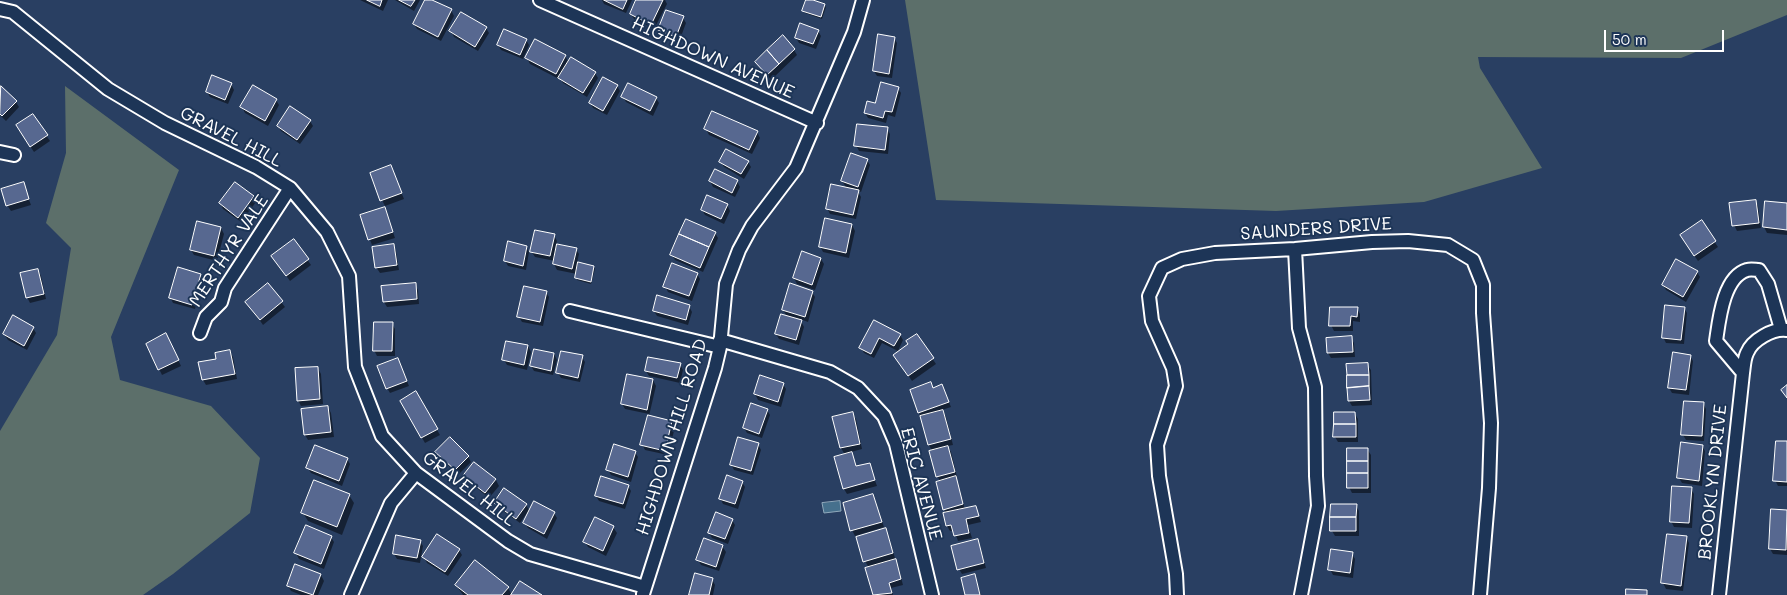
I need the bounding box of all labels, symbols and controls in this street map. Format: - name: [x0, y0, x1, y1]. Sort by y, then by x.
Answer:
- street label: HIGHDOWN AVENUE: [628, 12, 798, 104]
- scale bar: [1607, 20, 1727, 52]
- text: 50 m: [1612, 29, 1647, 49]
- street label: GRAVEL HILL: [176, 102, 286, 172]
- street label: MERTHYR VALE: [185, 191, 273, 311]
- street label: SAUNDERS DRIVE: [1240, 213, 1392, 245]
- street label: HIGHDOWN HILL ROAD: [632, 336, 712, 538]
- street label: BROOKLYN DRIVE: [1694, 403, 1732, 561]
- street label: ERIC AVENUE: [896, 425, 946, 543]
- street label: GRAVEL HILL: [418, 447, 520, 531]

